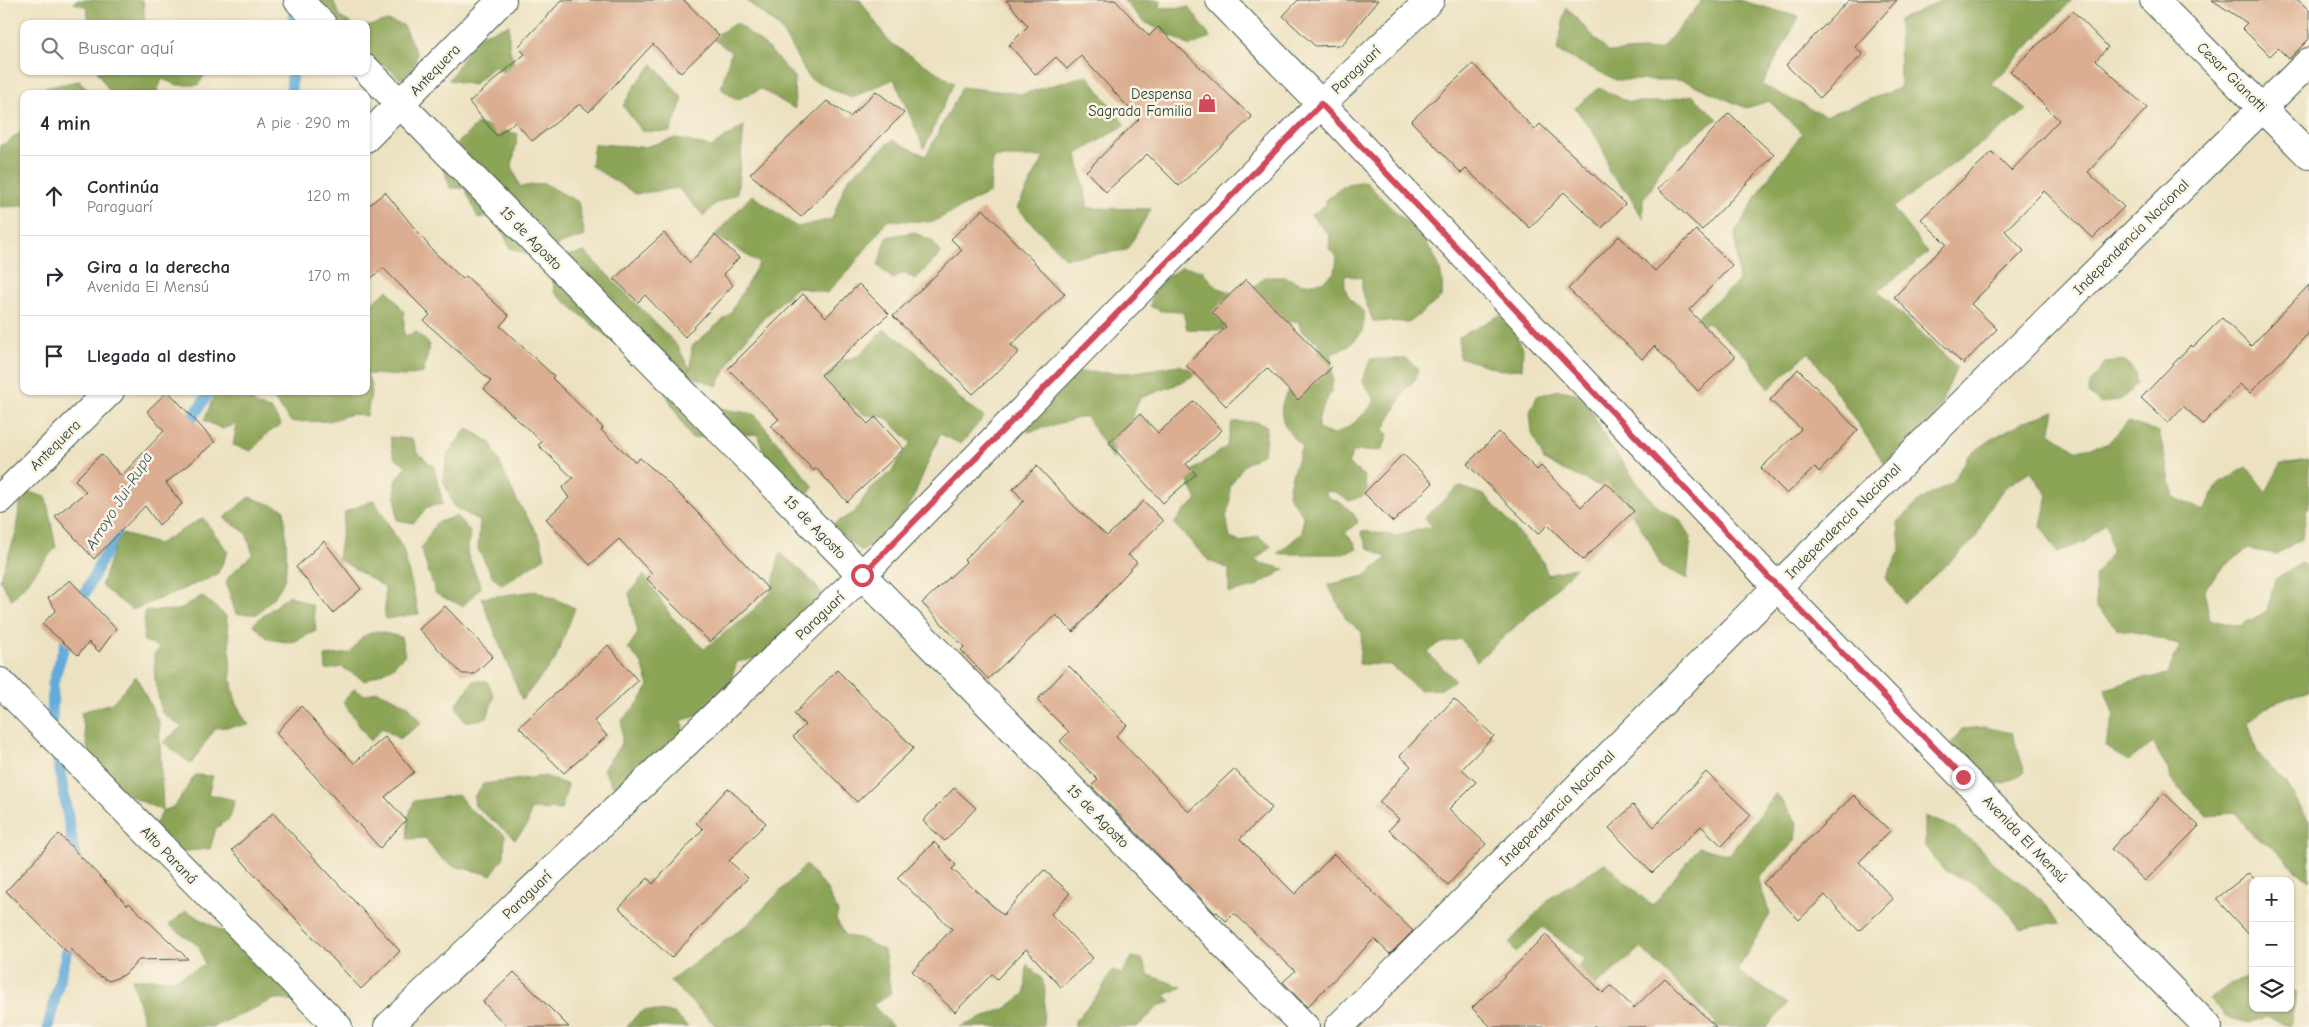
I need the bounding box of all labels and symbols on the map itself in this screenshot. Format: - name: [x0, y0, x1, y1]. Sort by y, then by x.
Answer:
- street label: Cesar Gianotti: [2193, 38, 2271, 116]
- street label: Antequera: [406, 40, 464, 100]
- street label: Paraguarí: [1328, 42, 1385, 98]
- place label: Despensa Sagrada Familia: [1088, 85, 1192, 120]
- shop icon: Despensa Sagrada Familia: [1196, 92, 1218, 114]
- street label: Independencia Nacional: [2069, 175, 2193, 299]
- street label: 15 de Agosto: [496, 202, 566, 274]
- street label: Antequera: [26, 416, 84, 474]
- water label: Arroyo Jui-Rupa: [81, 449, 156, 554]
- street label: Independencia Nacional: [1781, 459, 1905, 583]
- street label: 15 de Agosto: [780, 491, 850, 563]
- route start: [851, 564, 874, 587]
- street label: Paraguarí: [792, 588, 849, 644]
- street label: Independencia Nacional: [1495, 746, 1619, 870]
- route end: [1952, 766, 1975, 789]
- street label: 15 de Agosto: [1063, 780, 1133, 852]
- street label: Avenida El Mensú: [1979, 792, 2071, 886]
- street label: Alto Paraná: [137, 822, 201, 888]
- street label: Paraguarí: [499, 867, 556, 923]

